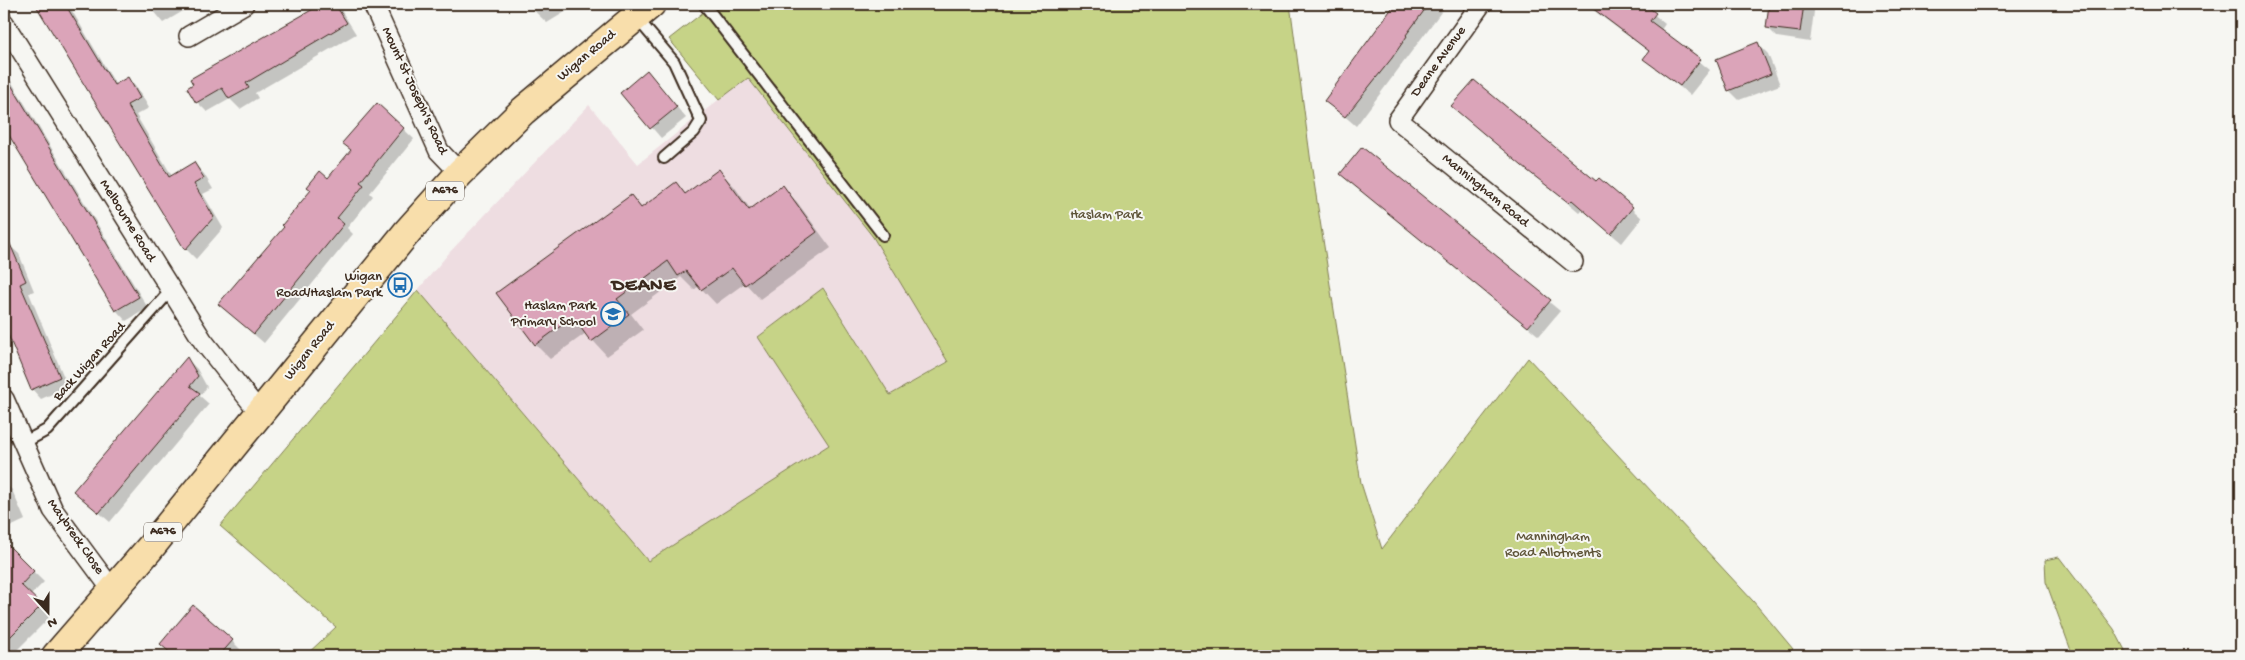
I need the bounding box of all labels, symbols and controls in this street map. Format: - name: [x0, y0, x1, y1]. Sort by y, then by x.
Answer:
- street label: Deane Avenue: [1407, 23, 1471, 102]
- street label: Mount St Joseph's Road: [377, 24, 452, 159]
- street label: Wigan Road: [554, 25, 621, 85]
- street label: Manningham Road: [1438, 151, 1534, 233]
- street label: Melbourne Road: [95, 177, 160, 267]
- road number: A676: [426, 182, 464, 200]
- park label: Haslam Park: [1070, 207, 1144, 224]
- place label: Wigan Road/Haslam Park: [276, 269, 384, 302]
- bus stop icon: Wigan Road/Haslam Park: [387, 272, 413, 298]
- district label: DEANE: [610, 275, 676, 298]
- place label: Haslam Park Primary School: [510, 298, 598, 331]
- school or university icon: Haslam Park Primary School: [600, 301, 626, 327]
- street label: Wigan Road: [281, 317, 340, 384]
- street label: Back Wigan Road: [49, 318, 131, 406]
- street label: Maybreck Close: [43, 496, 108, 579]
- road number: A676: [144, 522, 182, 542]
- park label: Manningham Road Allotments: [1505, 529, 1602, 562]
- north arrow: [22, 588, 72, 638]
- text: N: [44, 612, 59, 631]

